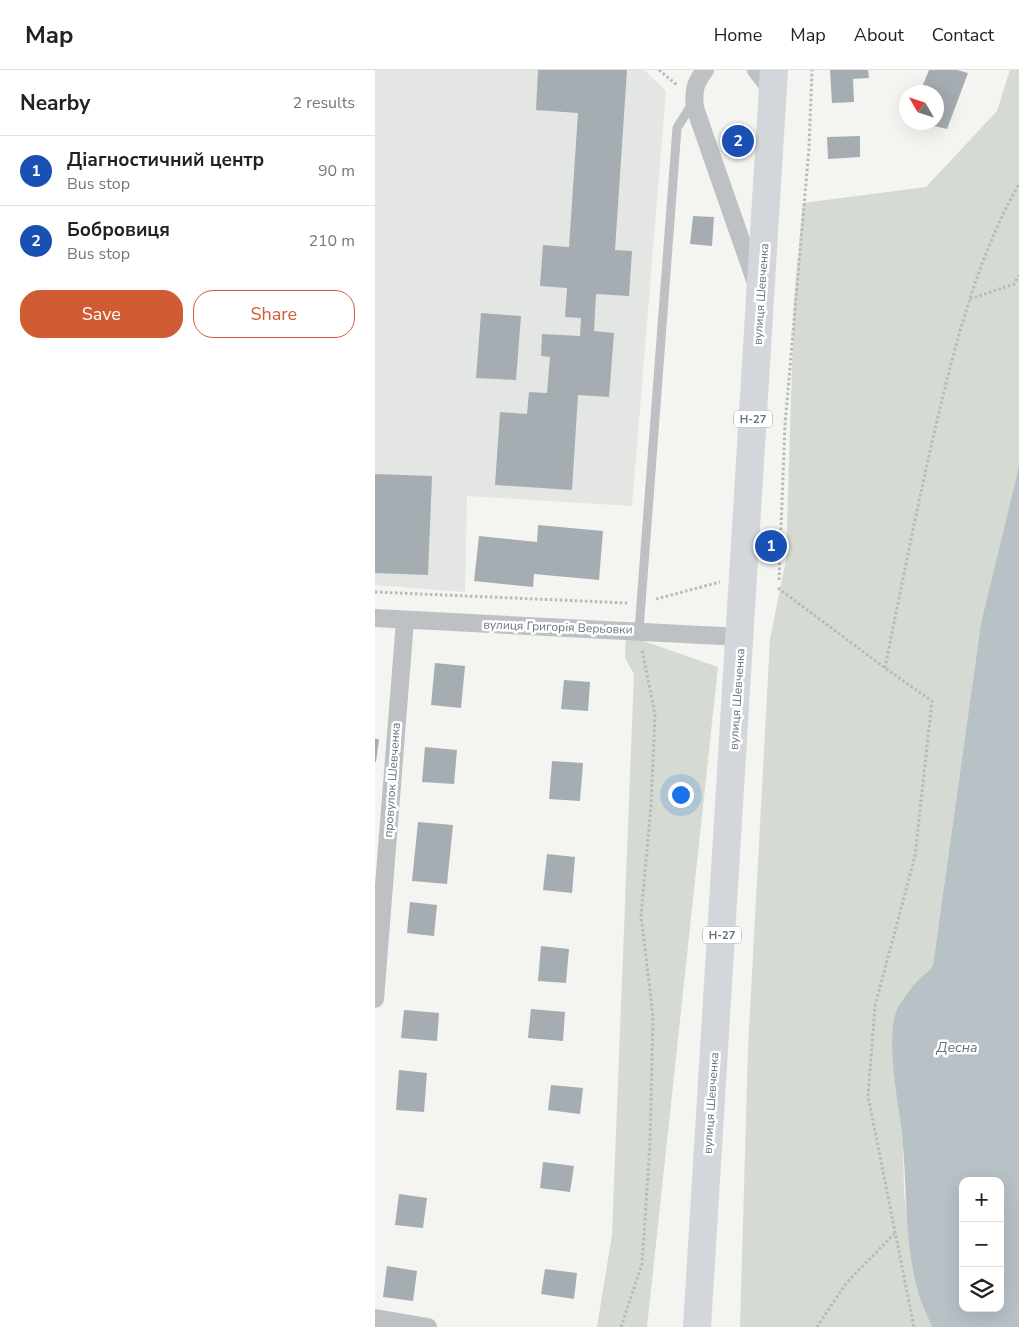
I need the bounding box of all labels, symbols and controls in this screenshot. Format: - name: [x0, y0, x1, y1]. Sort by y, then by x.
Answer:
- text: Map: [25, 19, 73, 51]
- text: Home: [714, 23, 762, 47]
- text: Map: [790, 23, 826, 47]
- text: About: [854, 23, 904, 47]
- text: Contact: [932, 23, 994, 47]
- north arrow: [899, 85, 944, 130]
- text: Nearby: [20, 89, 90, 117]
- text: 2 results: [293, 92, 355, 114]
- pin: 2: [722, 122, 754, 160]
- text: Діагностичний центр: [67, 147, 264, 173]
- text: 1: [31, 160, 41, 182]
- text: 90 m: [318, 160, 355, 182]
- text: Bus stop: [67, 173, 130, 195]
- text: Бобровиця: [67, 217, 170, 243]
- text: 2: [31, 230, 41, 252]
- text: 210 m: [308, 230, 355, 252]
- text: Bus stop: [67, 243, 130, 265]
- street label: вулиця Шевченка: [749, 243, 773, 345]
- button: Save: [20, 290, 183, 338]
- button: Share: [193, 290, 355, 338]
- road number: Н-27: [734, 410, 772, 428]
- pin: 1: [755, 527, 787, 565]
- street label: вулиця Григорія Верьовки: [483, 616, 633, 638]
- street label: вулиця Шевченка: [725, 648, 749, 750]
- street label: провулок Шевченка: [380, 722, 404, 838]
- your location: [668, 782, 694, 808]
- road number: Н-27: [703, 926, 741, 944]
- water label: Десна: [936, 1038, 977, 1057]
- street label: вулиця Шевченка: [699, 1052, 723, 1154]
- map controls: [959, 1177, 1004, 1312]
- button: +: [959, 1177, 1004, 1222]
- button: −: [959, 1222, 1004, 1267]
- button: layers: [959, 1267, 1004, 1312]

